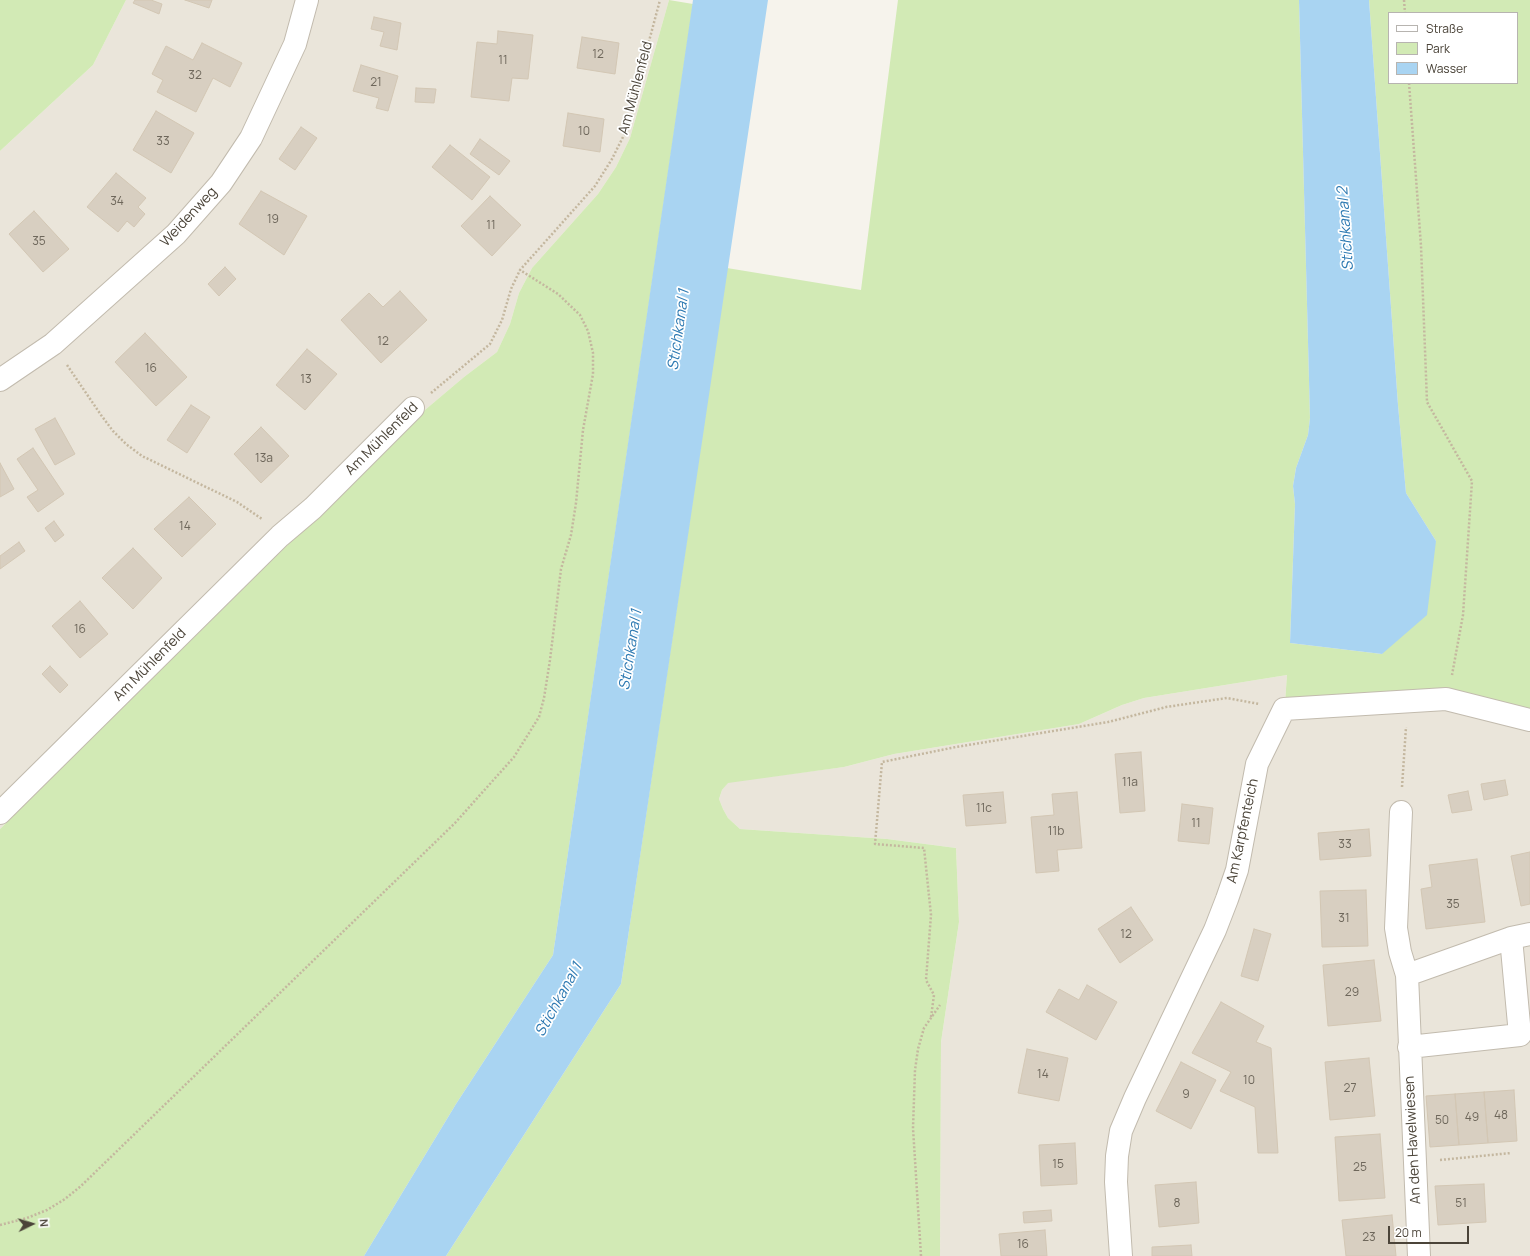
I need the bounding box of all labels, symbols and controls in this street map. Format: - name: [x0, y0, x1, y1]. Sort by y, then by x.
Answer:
- legend: [1388, 12, 1518, 84]
- text: Straße: [1426, 20, 1463, 37]
- street label: Am Mühlenfeld: [615, 39, 657, 137]
- text: Park: [1426, 40, 1450, 57]
- house number: 12: [592, 48, 604, 62]
- house number: 11: [498, 54, 508, 68]
- text: Wasser: [1426, 60, 1467, 77]
- house number: 32: [188, 69, 202, 83]
- house number: 21: [370, 76, 382, 90]
- house number: 10: [578, 125, 590, 139]
- house number: 33: [156, 135, 170, 149]
- street label: Weidenweg: [157, 184, 221, 250]
- water label: Stichkanal 2: [1334, 186, 1358, 272]
- house number: 34: [110, 195, 124, 209]
- house number: 19: [267, 213, 279, 227]
- house number: 11: [486, 219, 496, 233]
- house number: 35: [32, 235, 46, 249]
- water label: Stichkanal 1: [664, 288, 694, 372]
- house number: 12: [377, 335, 389, 349]
- house number: 16: [145, 362, 157, 376]
- house number: 13: [300, 373, 312, 387]
- street label: Am Mühlenfeld: [342, 399, 422, 479]
- house number: 13a: [255, 452, 273, 466]
- house number: 14: [179, 520, 191, 534]
- water label: Stichkanal 1: [616, 608, 646, 692]
- house number: 16: [74, 623, 86, 637]
- street label: Am Mühlenfeld: [110, 625, 190, 705]
- house number: 11a: [1122, 776, 1138, 790]
- street label: Am Karpfenteich: [1224, 777, 1262, 885]
- house number: 11c: [976, 802, 992, 816]
- house number: 11: [1191, 817, 1201, 831]
- house number: 11b: [1048, 825, 1064, 839]
- house number: 33: [1338, 838, 1352, 852]
- house number: 35: [1446, 898, 1460, 912]
- house number: 31: [1338, 912, 1350, 926]
- house number: 12: [1120, 928, 1132, 942]
- water label: Stichkanal 1: [531, 960, 587, 1040]
- house number: 29: [1345, 986, 1359, 1000]
- house number: 14: [1037, 1068, 1049, 1082]
- house number: 10: [1243, 1074, 1255, 1088]
- street label: An den Havelwiesen: [1401, 1075, 1425, 1205]
- house number: 27: [1344, 1082, 1356, 1096]
- house number: 9: [1182, 1088, 1190, 1102]
- house number: 48: [1494, 1109, 1508, 1123]
- house number: 49: [1465, 1111, 1479, 1125]
- house number: 50: [1435, 1114, 1449, 1128]
- house number: 15: [1052, 1158, 1064, 1172]
- house number: 25: [1353, 1161, 1367, 1175]
- house number: 8: [1174, 1197, 1180, 1211]
- house number: 51: [1455, 1197, 1467, 1211]
- north arrow: [12, 1204, 52, 1244]
- text: N: [37, 1218, 52, 1228]
- scale bar: [1390, 1218, 1471, 1244]
- text: 20 m: [1395, 1224, 1422, 1241]
- house number: 23: [1362, 1231, 1376, 1245]
- house number: 16: [1017, 1238, 1029, 1252]

